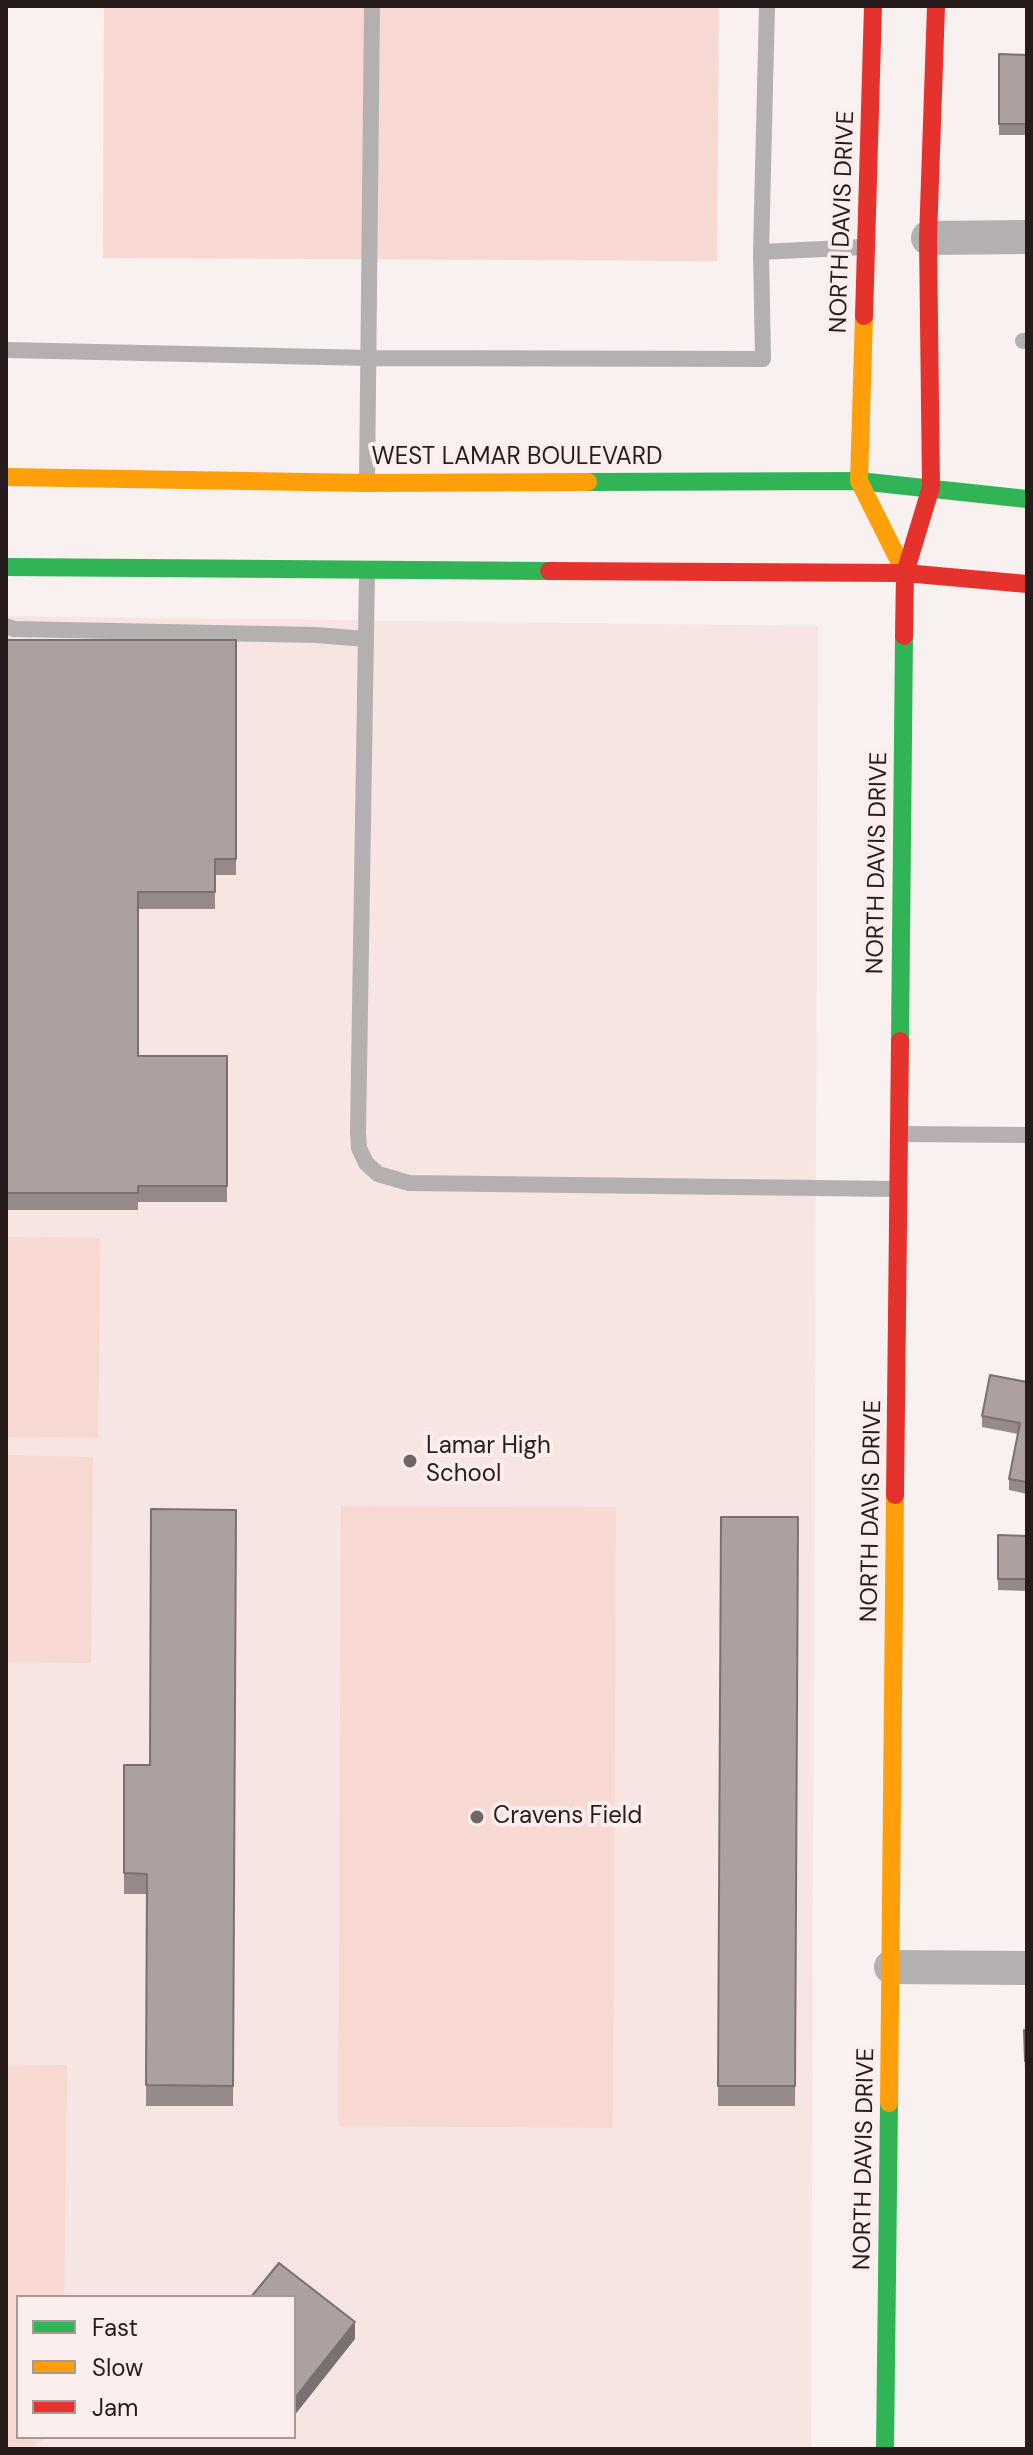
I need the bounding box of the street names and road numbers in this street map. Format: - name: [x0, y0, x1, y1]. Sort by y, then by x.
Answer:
- street label: NORTH DAVIS DRIVE: [825, 110, 861, 334]
- street label: WEST LAMAR BOULEVARD: [372, 444, 662, 472]
- street label: NORTH DAVIS DRIVE: [862, 752, 894, 974]
- street label: NORTH DAVIS DRIVE: [856, 1400, 888, 1622]
- street label: NORTH DAVIS DRIVE: [849, 2048, 881, 2270]

